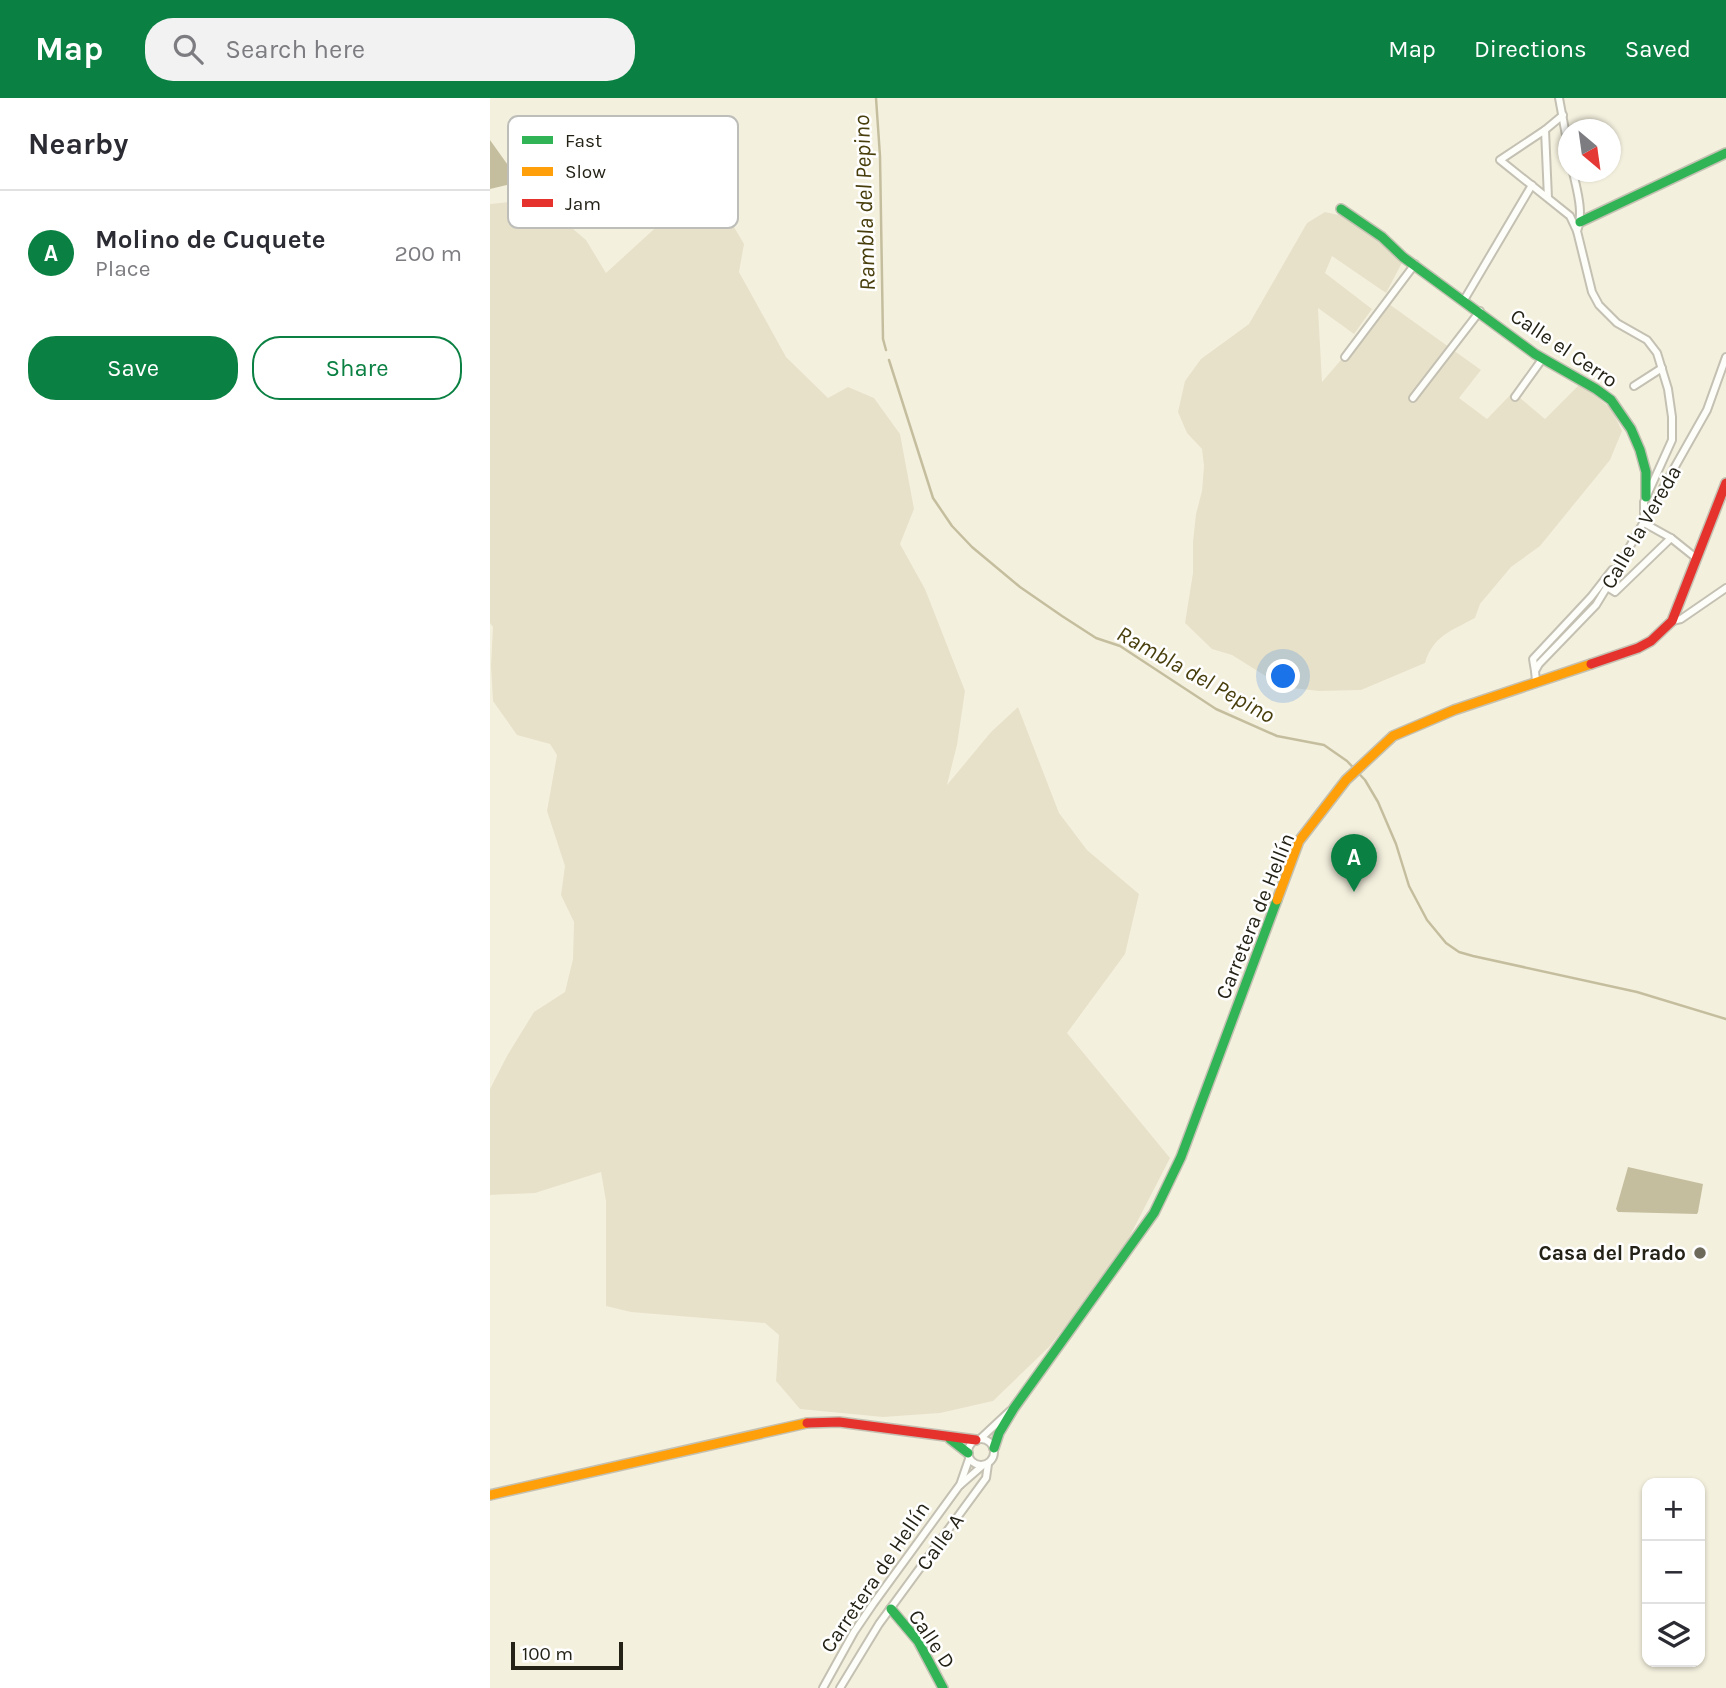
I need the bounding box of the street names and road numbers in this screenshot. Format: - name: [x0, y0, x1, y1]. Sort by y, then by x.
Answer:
- street label: Calle el Cerro: [1506, 303, 1622, 393]
- street label: Calle la Vereda: [1596, 461, 1686, 593]
- street label: Carretera de Hellín: [1211, 829, 1299, 1003]
- street label: Carretera de Hellín: [816, 1497, 934, 1657]
- street label: Calle A: [911, 1509, 969, 1575]
- street label: Calle D: [904, 1605, 960, 1673]

